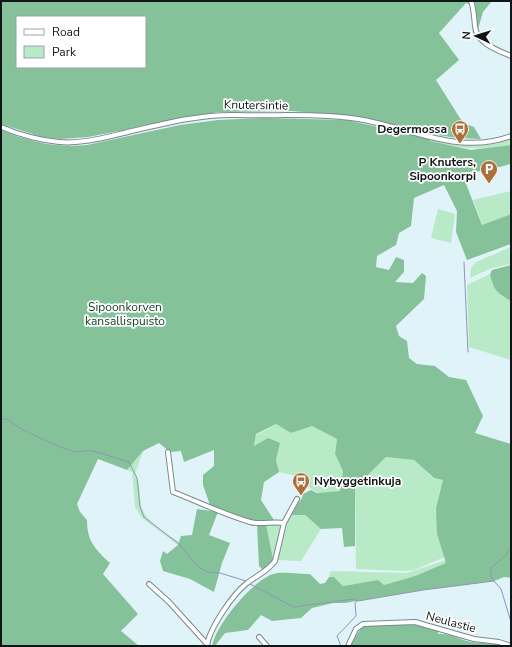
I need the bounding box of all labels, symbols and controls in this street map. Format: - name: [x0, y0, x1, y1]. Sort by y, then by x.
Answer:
- legend: [16, 16, 146, 68]
- north arrow: [456, 16, 496, 56]
- text: Road: [52, 24, 80, 40]
- text: N: [459, 31, 474, 40]
- text: Park: [52, 44, 77, 60]
- street label: Knutersintie: [224, 96, 288, 114]
- bus stop icon: Degermossa: [450, 119, 470, 144]
- place label: Degermossa: [377, 121, 447, 137]
- place label: P Knuters, Sipoonkorpi: [409, 154, 476, 184]
- parking icon: P Knuters, Sipoonkorpi: [479, 159, 499, 184]
- park label: Sipoonkorven kansallispuisto: [85, 299, 165, 329]
- bus stop icon: Nybyggetinkuja: [291, 471, 311, 496]
- place label: Nybyggetinkuja: [314, 473, 401, 489]
- street label: Neulastie: [424, 608, 478, 636]

